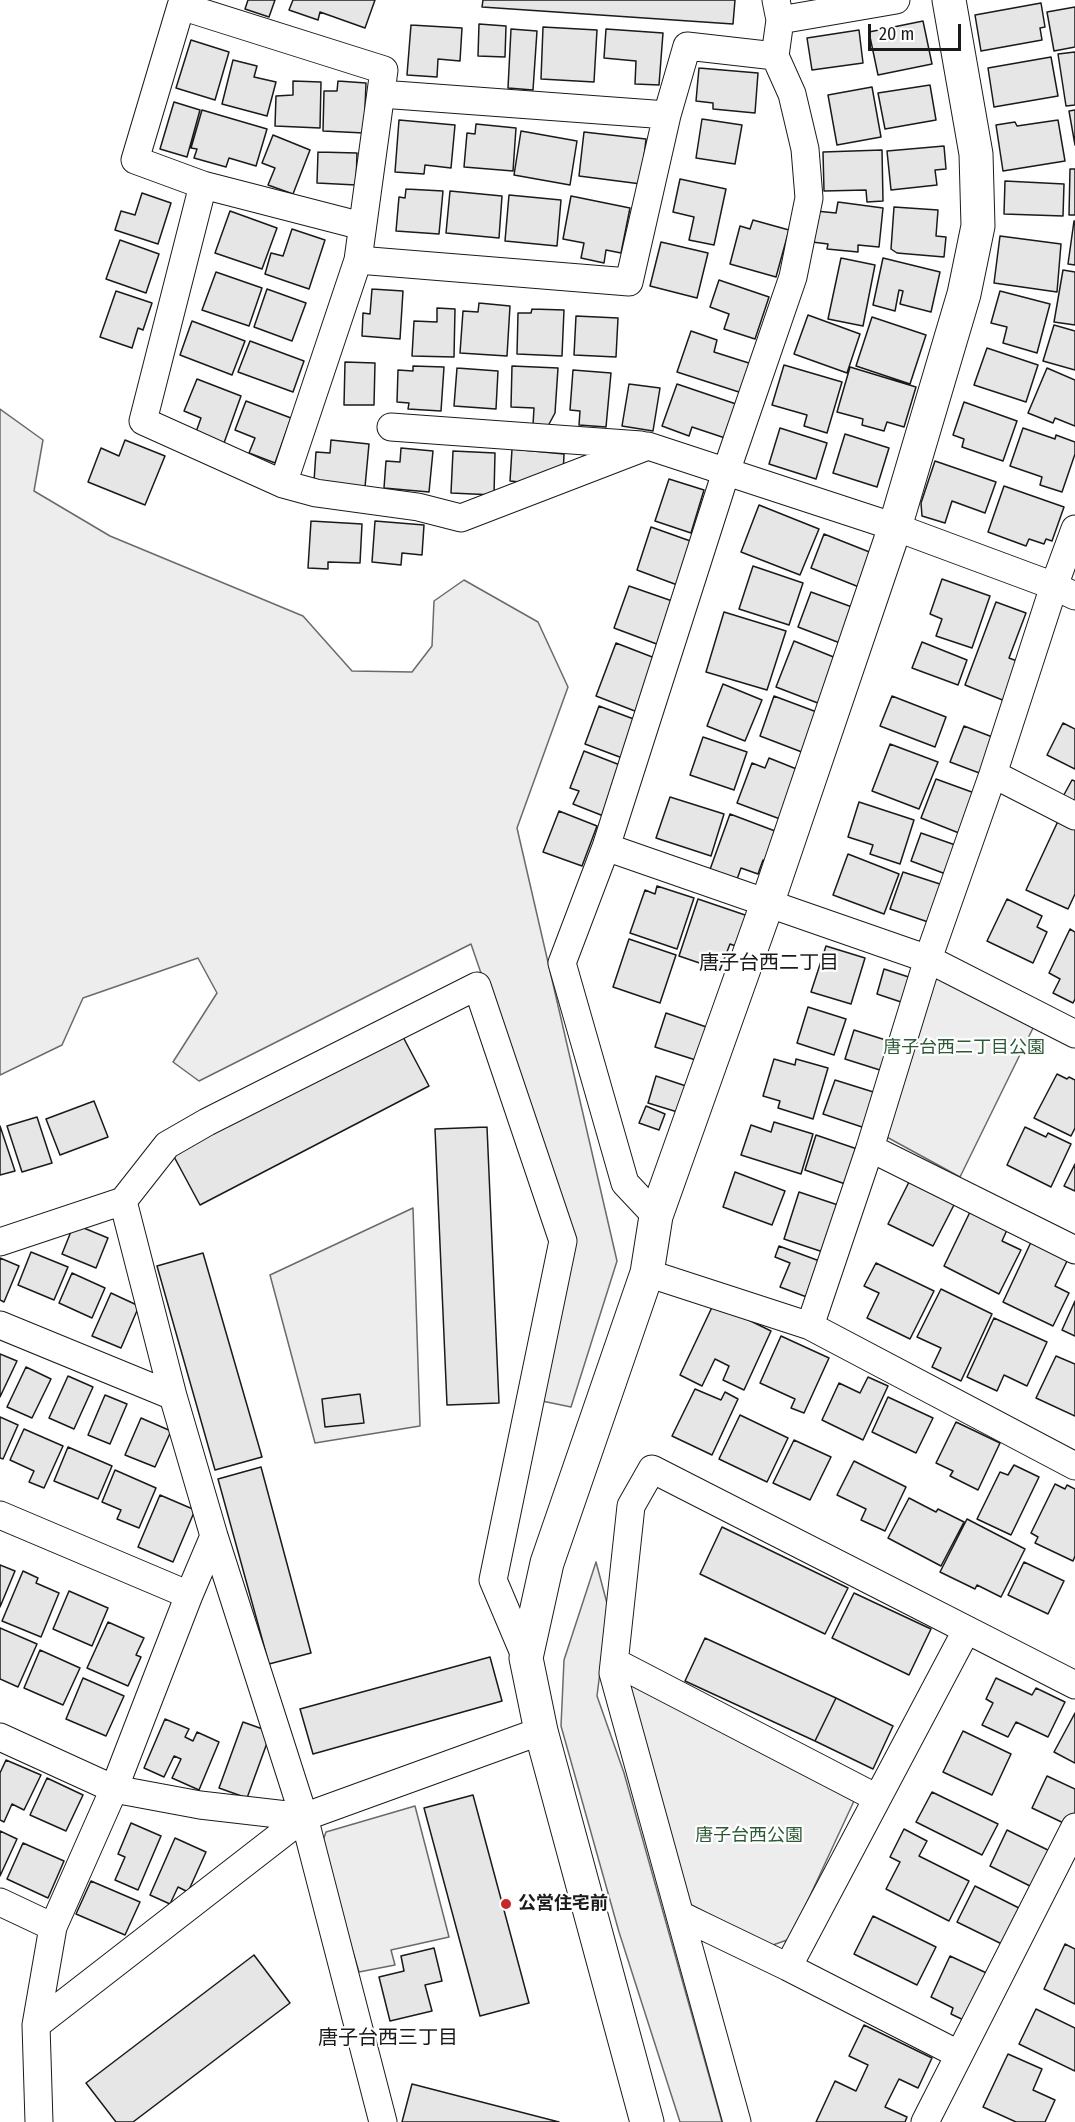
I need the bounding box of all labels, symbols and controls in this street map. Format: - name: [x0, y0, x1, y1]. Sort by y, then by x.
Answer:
- scale bar: [871, 12, 964, 50]
- text: 20 m: [879, 23, 914, 45]
- district label: 唐子台西二丁目: [699, 951, 839, 975]
- park label: 唐子台西二丁目公園: [883, 1037, 1045, 1059]
- park label: 唐子台西公園: [695, 1825, 803, 1847]
- place label: 公営住宅前: [518, 1893, 608, 1915]
- marker: 公営住宅前: [499, 1897, 513, 1911]
- district label: 唐子台西三丁目: [318, 2026, 458, 2050]

